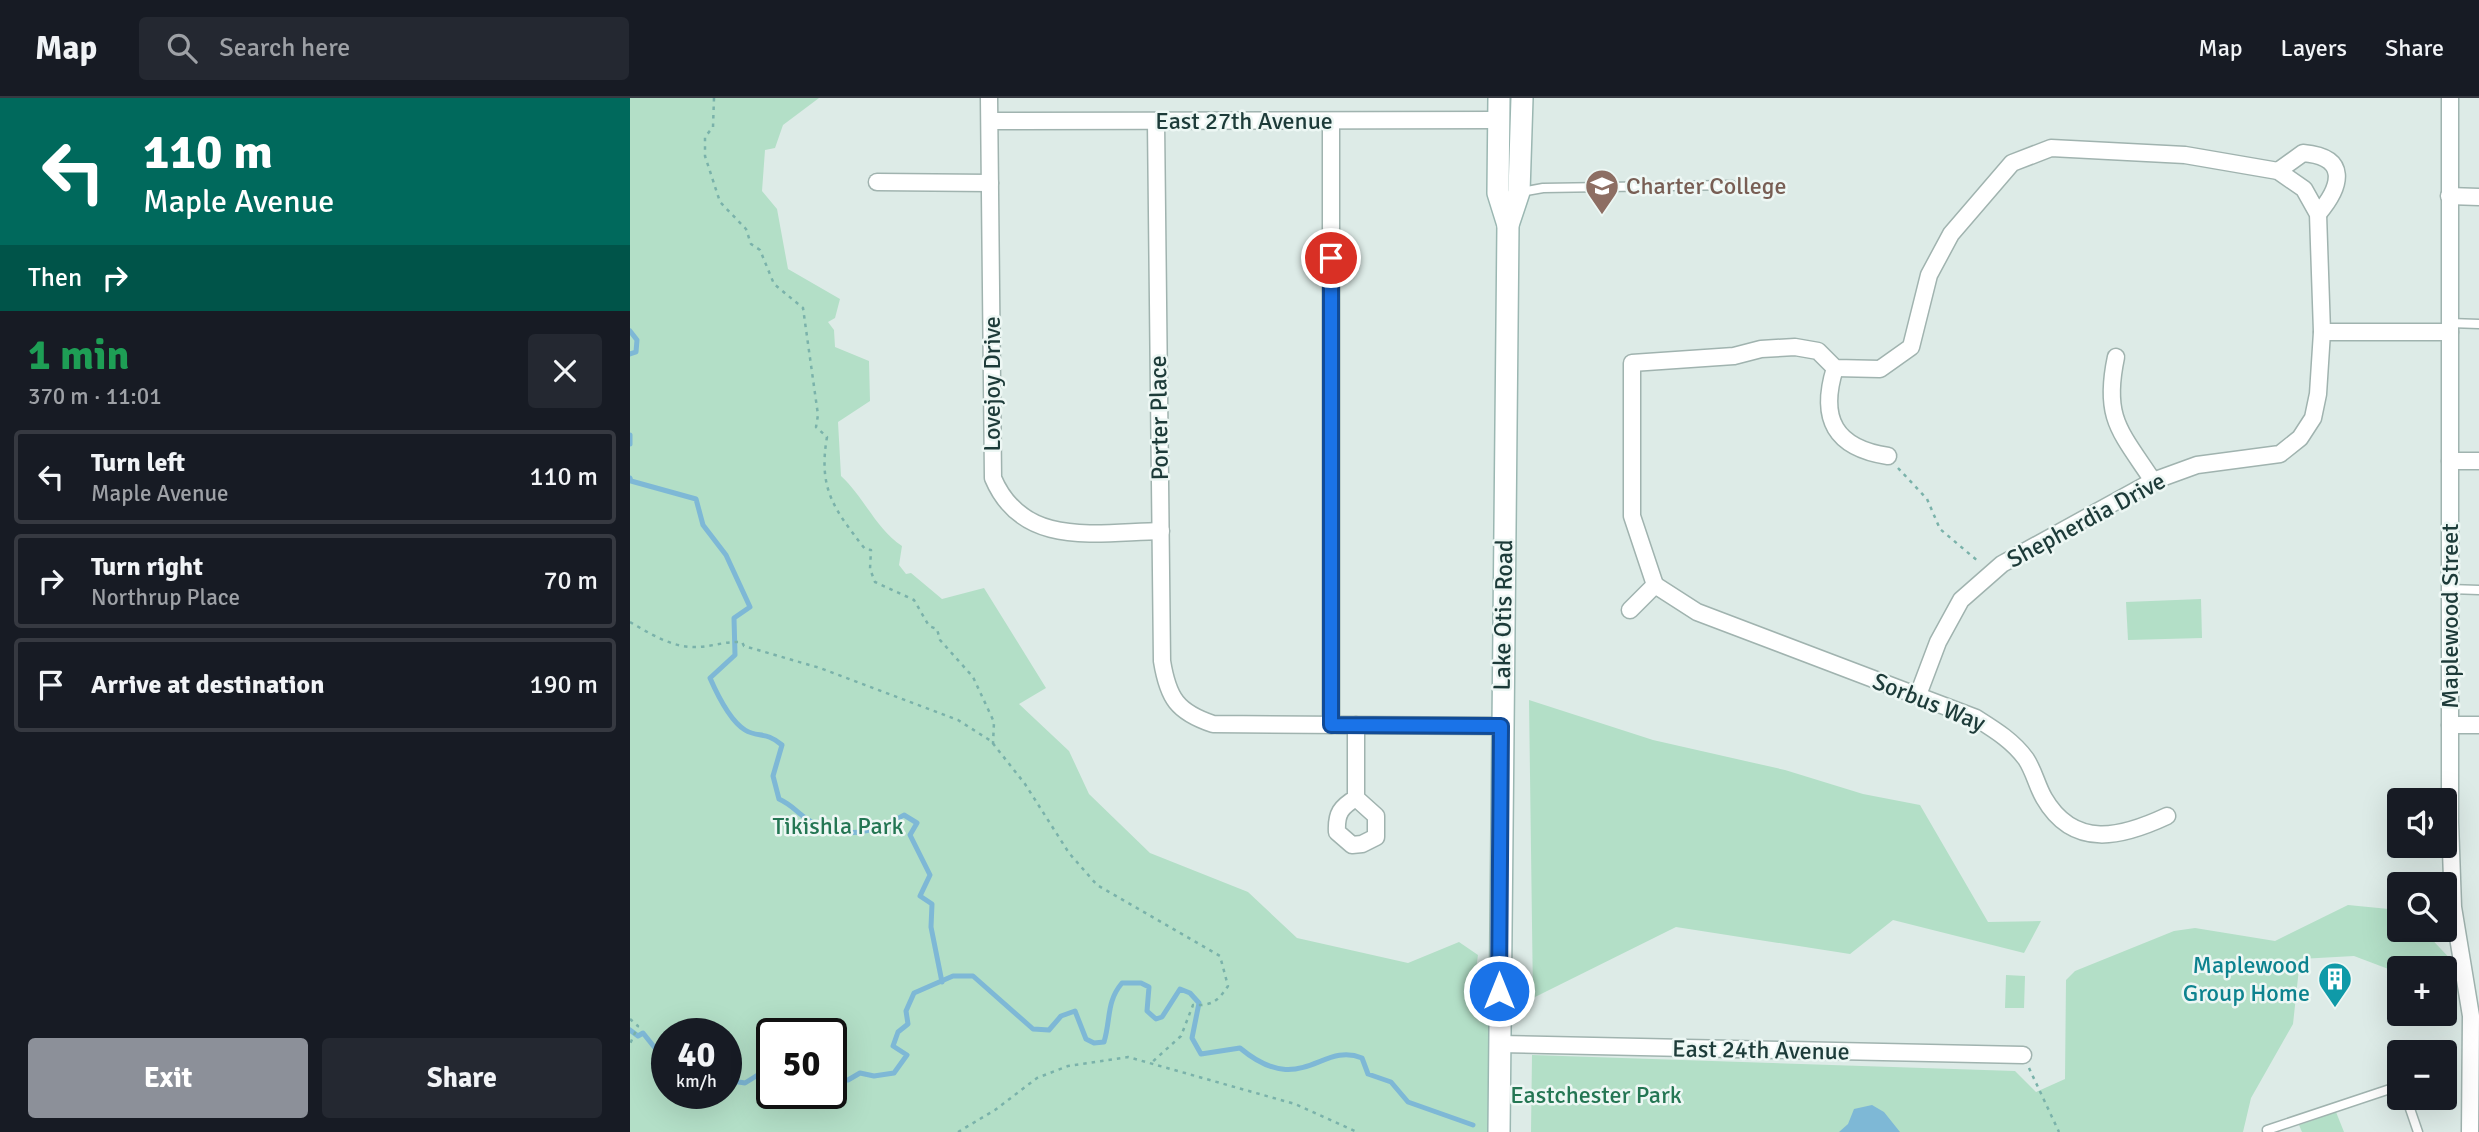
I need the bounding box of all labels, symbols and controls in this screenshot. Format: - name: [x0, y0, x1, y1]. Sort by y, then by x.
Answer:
- search box: [139, 17, 629, 80]
- text: Map: [35, 28, 97, 69]
- icon: search: [163, 29, 201, 67]
- text: Search here: [219, 32, 350, 64]
- text: Map: [2198, 33, 2243, 63]
- text: Layers: [2281, 33, 2347, 63]
- text: Share: [2385, 33, 2444, 63]
- street label: East 27th Avenue: [1155, 106, 1333, 136]
- text: 110 m: [143, 122, 273, 182]
- icon: left: [28, 126, 119, 217]
- school or university icon: Charter College: [1583, 167, 1621, 216]
- place label: Charter College: [1626, 171, 1786, 201]
- text: Maple Avenue: [143, 182, 334, 221]
- pin: [1301, 228, 1361, 288]
- icon: arrive: [1312, 239, 1350, 277]
- icon: right: [96, 259, 134, 297]
- text: Then: [28, 262, 82, 294]
- street label: Lovejoy Drive: [977, 316, 1007, 452]
- text: 1 min: [28, 330, 129, 381]
- button: close: [528, 334, 602, 408]
- street label: Porter Place: [1143, 355, 1175, 481]
- text: 370 m · 11:01: [28, 382, 162, 411]
- text: Turn left: [91, 447, 185, 479]
- icon: left: [32, 458, 70, 496]
- text: 110 m: [529, 461, 598, 493]
- street label: Shepherdia Drive: [2002, 466, 2170, 574]
- text: Maple Avenue: [91, 479, 228, 508]
- street label: Maplewood Street: [2435, 523, 2465, 709]
- street label: Lake Otis Road: [1487, 539, 1519, 691]
- text: Turn right: [91, 551, 203, 583]
- icon: right: [32, 562, 70, 600]
- text: 70 m: [543, 565, 598, 597]
- text: Northrup Place: [91, 583, 240, 612]
- icon: arrive: [32, 666, 70, 704]
- street label: Sorbus Way: [1868, 666, 1990, 738]
- text: Arrive at destination: [91, 669, 324, 701]
- text: 190 m: [529, 669, 598, 701]
- map controls: [2387, 788, 2457, 1110]
- button: sound: [2387, 788, 2457, 858]
- park label: Tikishla Park: [773, 811, 903, 841]
- button: search: [2387, 872, 2457, 942]
- place label: Maplewood Group Home: [2183, 950, 2310, 1008]
- position arrow: [1462, 954, 1536, 1028]
- button: +: [2387, 956, 2457, 1026]
- building icon: Maplewood Group Home: [2316, 960, 2354, 1009]
- speed limit sign: 50: [756, 1018, 847, 1109]
- text: 40: [678, 1033, 715, 1076]
- street label: East 24th Avenue: [1672, 1033, 1850, 1067]
- button: Exit: [28, 1038, 308, 1118]
- button: Share: [322, 1038, 602, 1118]
- button: −: [2387, 1040, 2457, 1110]
- text: km/h: [676, 1070, 717, 1092]
- park label: Eastchester Park: [1510, 1080, 1682, 1110]

